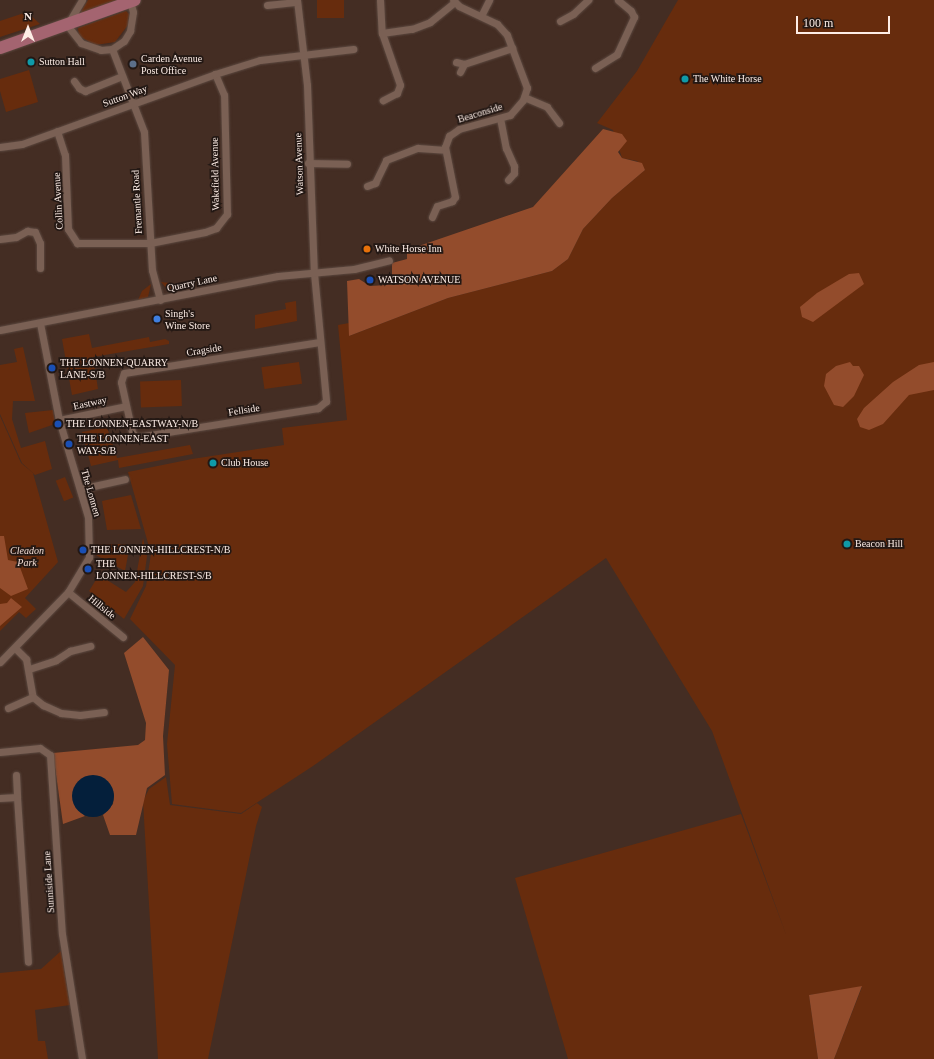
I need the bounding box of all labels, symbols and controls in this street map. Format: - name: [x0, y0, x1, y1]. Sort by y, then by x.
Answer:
- north arrow: [8, 8, 48, 48]
- scale bar: [798, 8, 892, 34]
- text: N: [24, 10, 32, 22]
- text: 100 m: [803, 16, 833, 30]
- place label: Carden Avenue Post Office: [141, 52, 203, 76]
- place label: Sutton Hall: [39, 56, 85, 68]
- marker: Sutton Hall: [26, 57, 36, 67]
- marker: Carden Avenue Post Office: [128, 59, 138, 69]
- place label: The White Horse: [693, 73, 762, 85]
- marker: The White Horse: [680, 74, 690, 84]
- street label: Sutton Way: [101, 82, 149, 110]
- street label: Beaconside: [456, 101, 504, 125]
- street label: Watson Avenue: [292, 133, 306, 195]
- street label: Wakefield Avenue: [208, 137, 222, 211]
- street label: Fremantle Road: [129, 170, 145, 234]
- street label: Collin Avenue: [50, 172, 66, 230]
- place label: White Horse Inn: [375, 243, 442, 255]
- marker: White Horse Inn: [362, 244, 372, 254]
- street label: Quarry Lane: [166, 272, 218, 294]
- place label: WATSON AVENUE: [378, 274, 461, 286]
- marker: WATSON AVENUE: [365, 275, 375, 285]
- place label: Singh's Wine Store: [165, 307, 210, 330]
- marker: Singh's Wine Store: [152, 314, 162, 324]
- street label: Cragside: [186, 341, 222, 359]
- place label: THE LONNEN-QUARRY LANE-S/B: [60, 356, 168, 380]
- marker: THE LONNEN-QUARRY LANE-S/B: [47, 363, 57, 373]
- street label: Eastway: [72, 394, 108, 412]
- street label: Fellside: [227, 402, 261, 418]
- place label: THE LONNEN-EASTWAY-N/B: [66, 418, 198, 430]
- marker: THE LONNEN-EASTWAY-N/B: [53, 419, 63, 429]
- place label: THE LONNEN-EAST WAY-S/B: [77, 432, 168, 456]
- marker: THE LONNEN-EAST WAY-S/B: [64, 439, 74, 449]
- place label: Club House: [221, 457, 268, 469]
- marker: Club House: [208, 458, 218, 468]
- street label: The Lonnen: [79, 468, 103, 518]
- place label: Beacon Hill: [855, 538, 903, 550]
- marker: Beacon Hill: [842, 539, 852, 549]
- park label: Cleadon Park: [10, 544, 44, 568]
- place label: THE LONNEN-HILLCREST-N/B: [91, 544, 230, 556]
- marker: THE LONNEN-HILLCREST-N/B: [78, 545, 88, 555]
- place label: THE LONNEN-HILLCREST-S/B: [96, 557, 212, 580]
- marker: THE LONNEN-HILLCREST-S/B: [83, 564, 93, 574]
- street label: Hillside: [86, 592, 118, 622]
- street label: Sunniside Lane: [41, 851, 57, 913]

